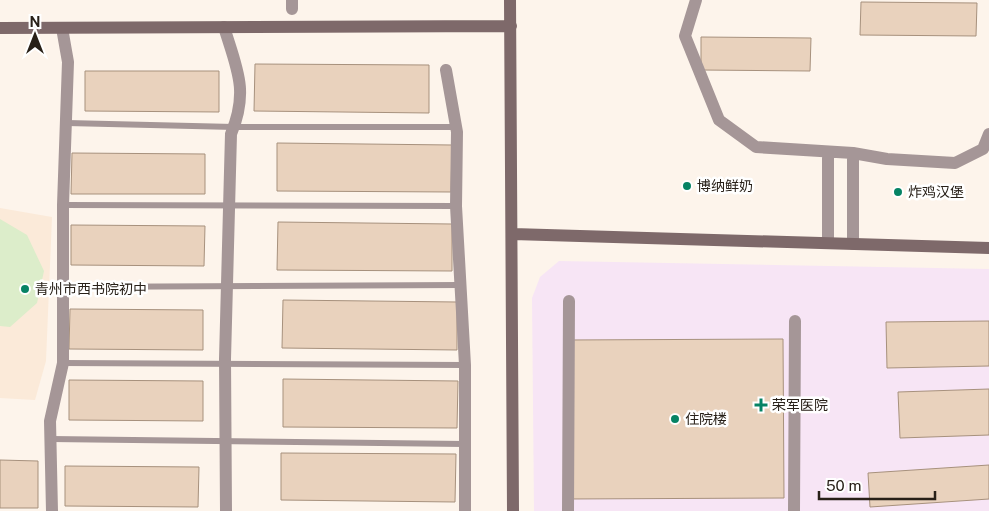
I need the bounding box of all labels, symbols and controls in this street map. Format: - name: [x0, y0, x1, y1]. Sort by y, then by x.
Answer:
- north arrow: [10, 10, 60, 60]
- text: N: [30, 14, 40, 30]
- place label: 博纳鲜奶: [697, 178, 753, 194]
- marker: 博纳鲜奶: [681, 180, 693, 192]
- place label: 炸鸡汉堡: [908, 184, 964, 200]
- marker: 炸鸡汉堡: [892, 186, 904, 198]
- place label: 青州市西书院初中: [35, 281, 147, 297]
- marker: 青州市西书院初中: [19, 283, 31, 295]
- place label: 荣军医院: [772, 397, 828, 413]
- marker: 荣军医院: [754, 398, 768, 412]
- place label: 住院楼: [685, 411, 727, 427]
- marker: 住院楼: [669, 413, 681, 425]
- scale bar: [819, 468, 935, 500]
- text: 50 m: [826, 477, 861, 494]

